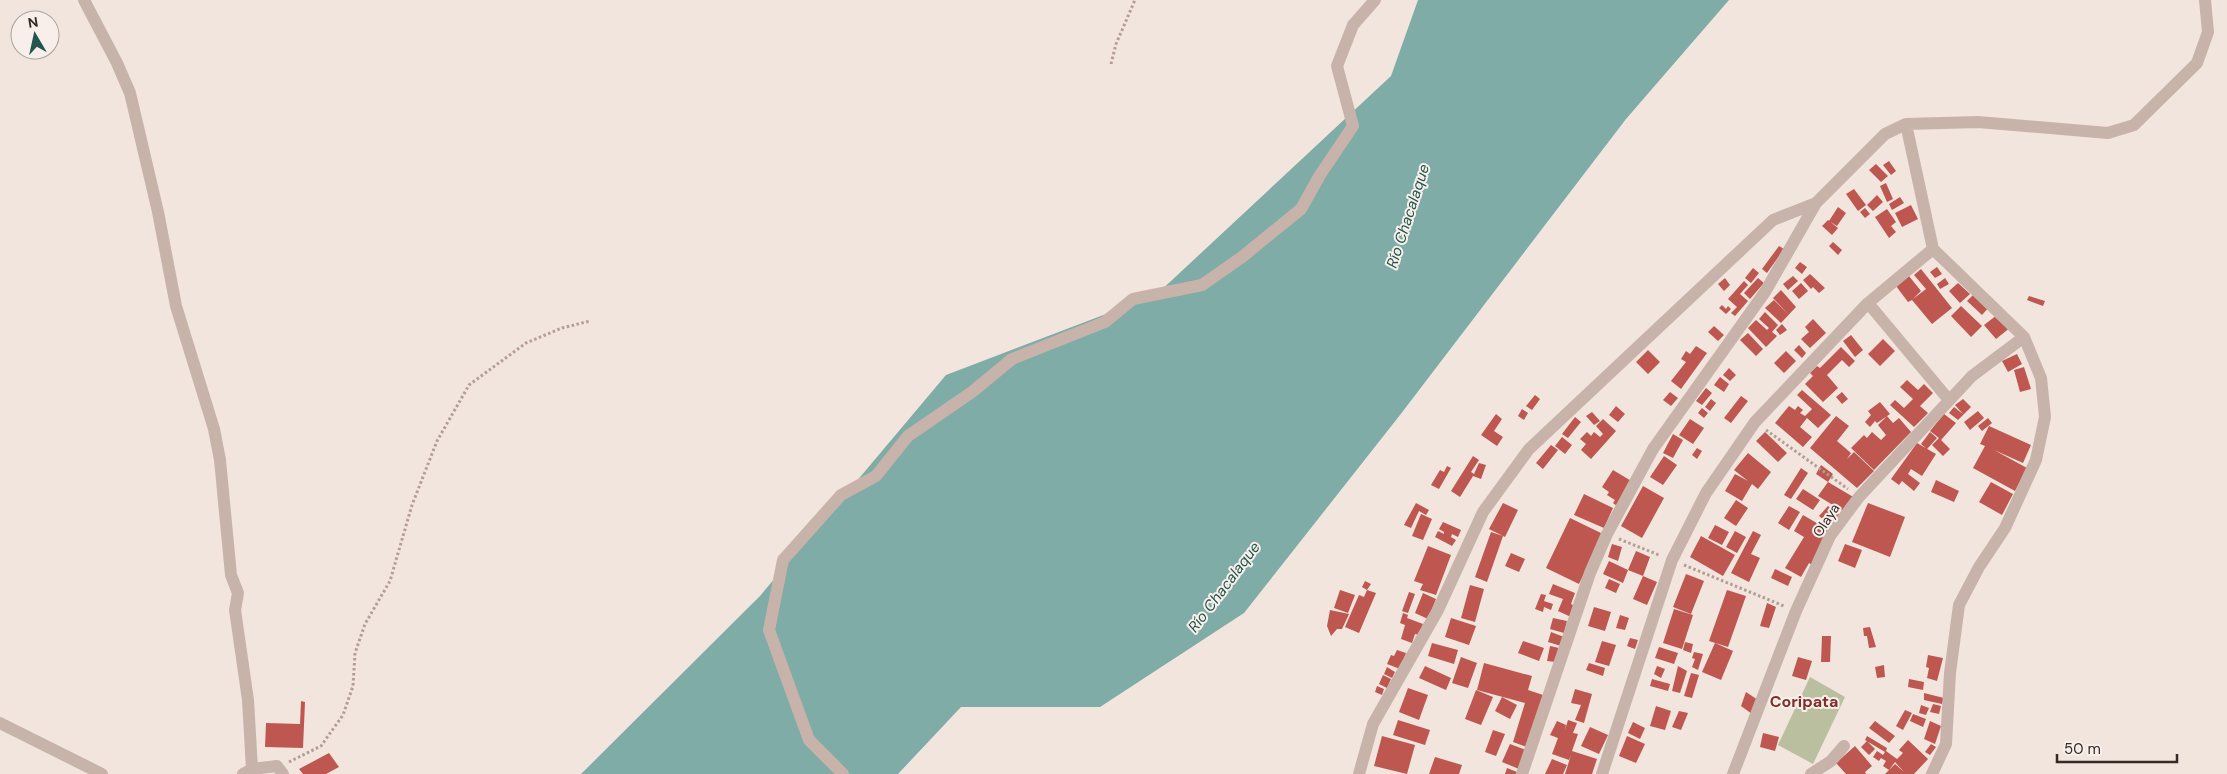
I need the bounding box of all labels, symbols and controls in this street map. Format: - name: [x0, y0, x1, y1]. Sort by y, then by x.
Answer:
- north arrow: [10, 10, 60, 60]
- text: N: [27, 12, 39, 32]
- water label: Río Chacalaque: [1382, 161, 1434, 271]
- street label: Olaya: [1809, 500, 1843, 540]
- water label: Río Chacalaque: [1183, 537, 1265, 636]
- district label: Coripata: [1770, 691, 1838, 712]
- scale bar: [2057, 732, 2177, 764]
- text: 50 m: [2064, 739, 2101, 759]

